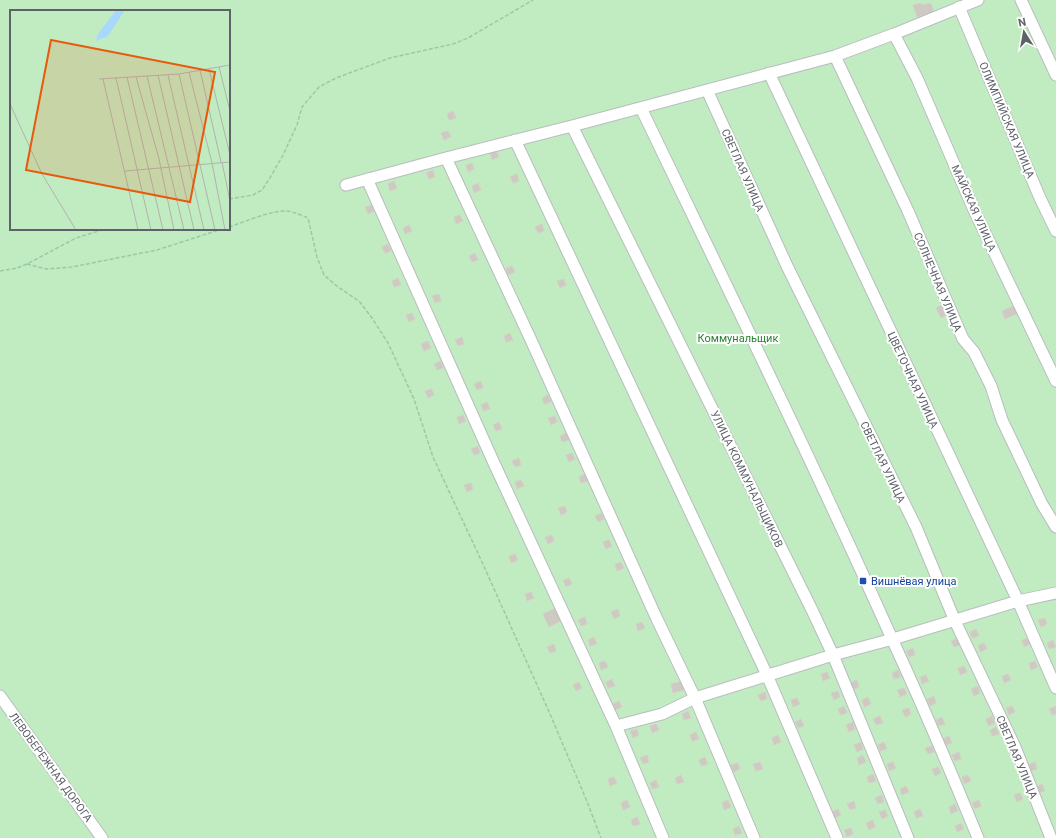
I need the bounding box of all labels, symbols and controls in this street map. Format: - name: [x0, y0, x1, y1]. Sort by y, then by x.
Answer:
- inset map: [10, 10, 230, 230]
- north arrow: [1004, 12, 1044, 52]
- text: N: [1017, 16, 1027, 30]
- street label: ОЛИМПИЙСКАЯ УЛИЦА: [976, 60, 1037, 181]
- street label: СВЕТЛАЯ УЛИЦА: [718, 127, 767, 214]
- street label: МАЙСКАЯ УЛИЦА: [949, 163, 999, 254]
- street label: СОЛНЕЧНАЯ УЛИЦА: [911, 231, 965, 334]
- street label: ЦВЕТОЧНАЯ УЛИЦА: [884, 330, 941, 431]
- park label: Коммунальщик: [698, 332, 778, 345]
- street label: УЛИЦА КОММУНАЛЬЩИКОВ: [708, 409, 785, 550]
- street label: СВЕТЛАЯ УЛИЦА: [857, 419, 908, 506]
- place label: Вишнёвая улица: [871, 575, 957, 588]
- marker: Вишнёвая улица: [858, 576, 868, 586]
- street label: ЛЕВОБЕРЕЖНАЯ ДОРОГА: [6, 710, 95, 825]
- street label: СВЕТЛАЯ УЛИЦА: [993, 714, 1040, 801]

